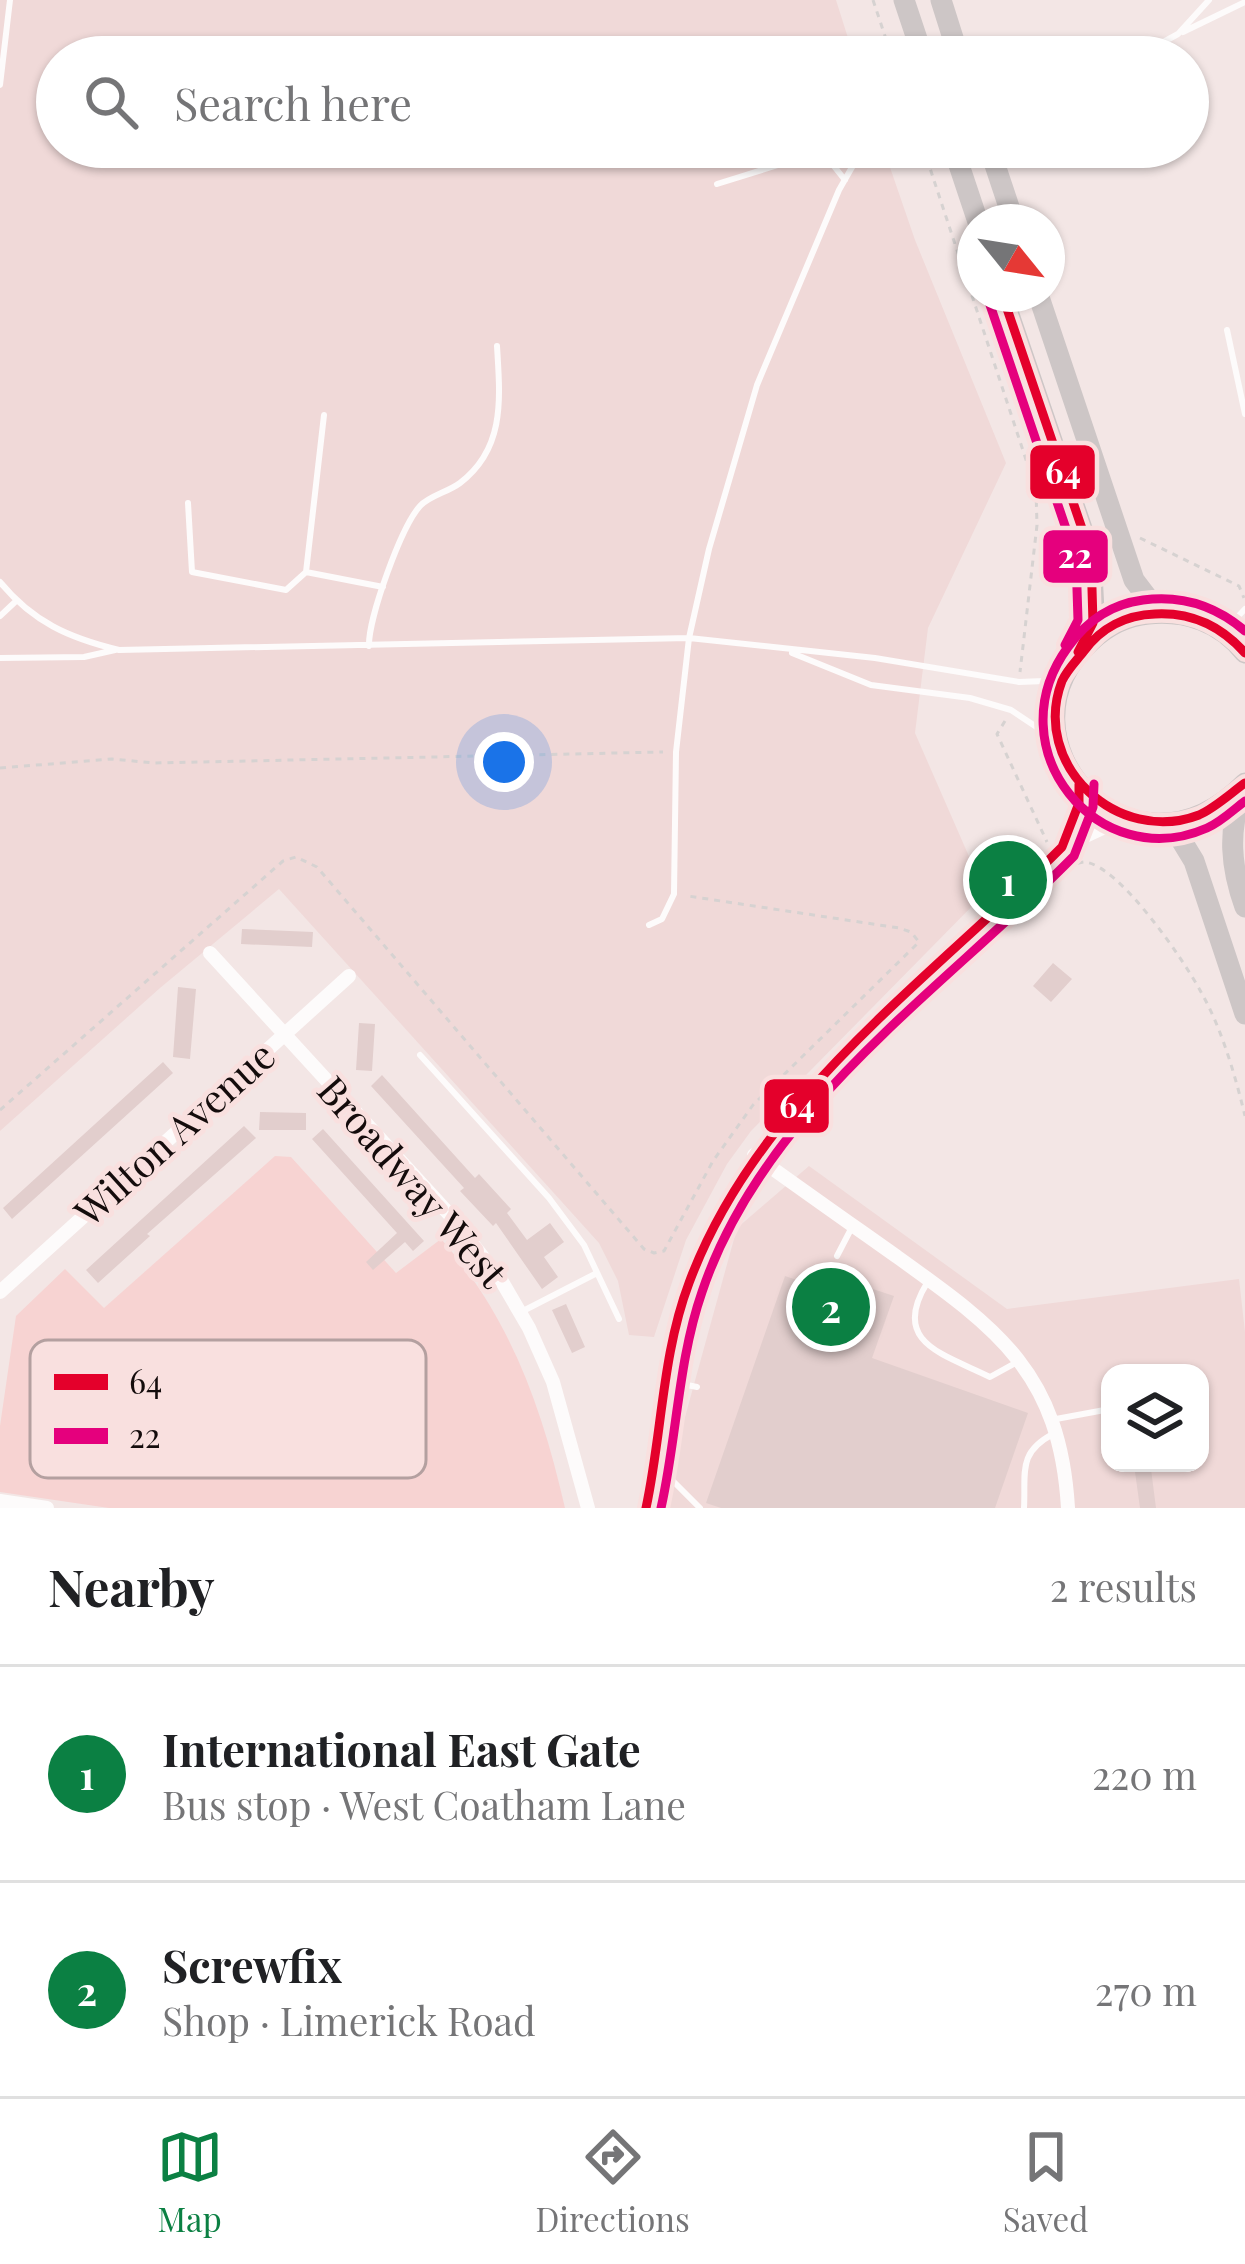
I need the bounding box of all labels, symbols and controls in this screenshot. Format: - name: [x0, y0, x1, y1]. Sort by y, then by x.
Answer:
- search box: [36, 36, 1209, 168]
- icon: search: [78, 69, 144, 135]
- text: Search here: [174, 72, 412, 132]
- north arrow: [957, 204, 1065, 312]
- line badge: 64: [1028, 443, 1097, 501]
- text: 64: [1045, 448, 1081, 492]
- line badge: 22: [1041, 528, 1110, 585]
- text: 22: [1058, 532, 1092, 576]
- your location: [474, 732, 534, 792]
- pin: 1: [969, 835, 1047, 925]
- street label: Wilton Avenue: [62, 1029, 285, 1237]
- street label: Broadway West: [307, 1064, 520, 1298]
- line badge: 64: [762, 1077, 831, 1135]
- text: 64: [779, 1082, 815, 1126]
- pin: 2: [792, 1262, 870, 1352]
- legend: [30, 1340, 426, 1478]
- text: 64: [129, 1358, 162, 1402]
- map controls: [1101, 1364, 1209, 1472]
- button: layers: [1101, 1364, 1209, 1472]
- text: 22: [129, 1412, 161, 1456]
- text: Nearby: [48, 1552, 214, 1620]
- text: 2 results: [1050, 1560, 1197, 1612]
- text: International East Gate: [162, 1718, 641, 1778]
- text: 1: [80, 1748, 94, 1800]
- text: 220 m: [1092, 1748, 1197, 1800]
- text: Bus stop · West Coatham Lane: [162, 1778, 686, 1830]
- text: Screwfix: [162, 1934, 342, 1994]
- text: 2: [77, 1964, 97, 2016]
- text: 270 m: [1095, 1964, 1197, 2016]
- text: Shop · Limerick Road: [162, 1994, 536, 2046]
- tab: Map: [157, 2124, 223, 2240]
- tab: Directions: [536, 2124, 690, 2240]
- tab: Saved: [1003, 2124, 1089, 2240]

